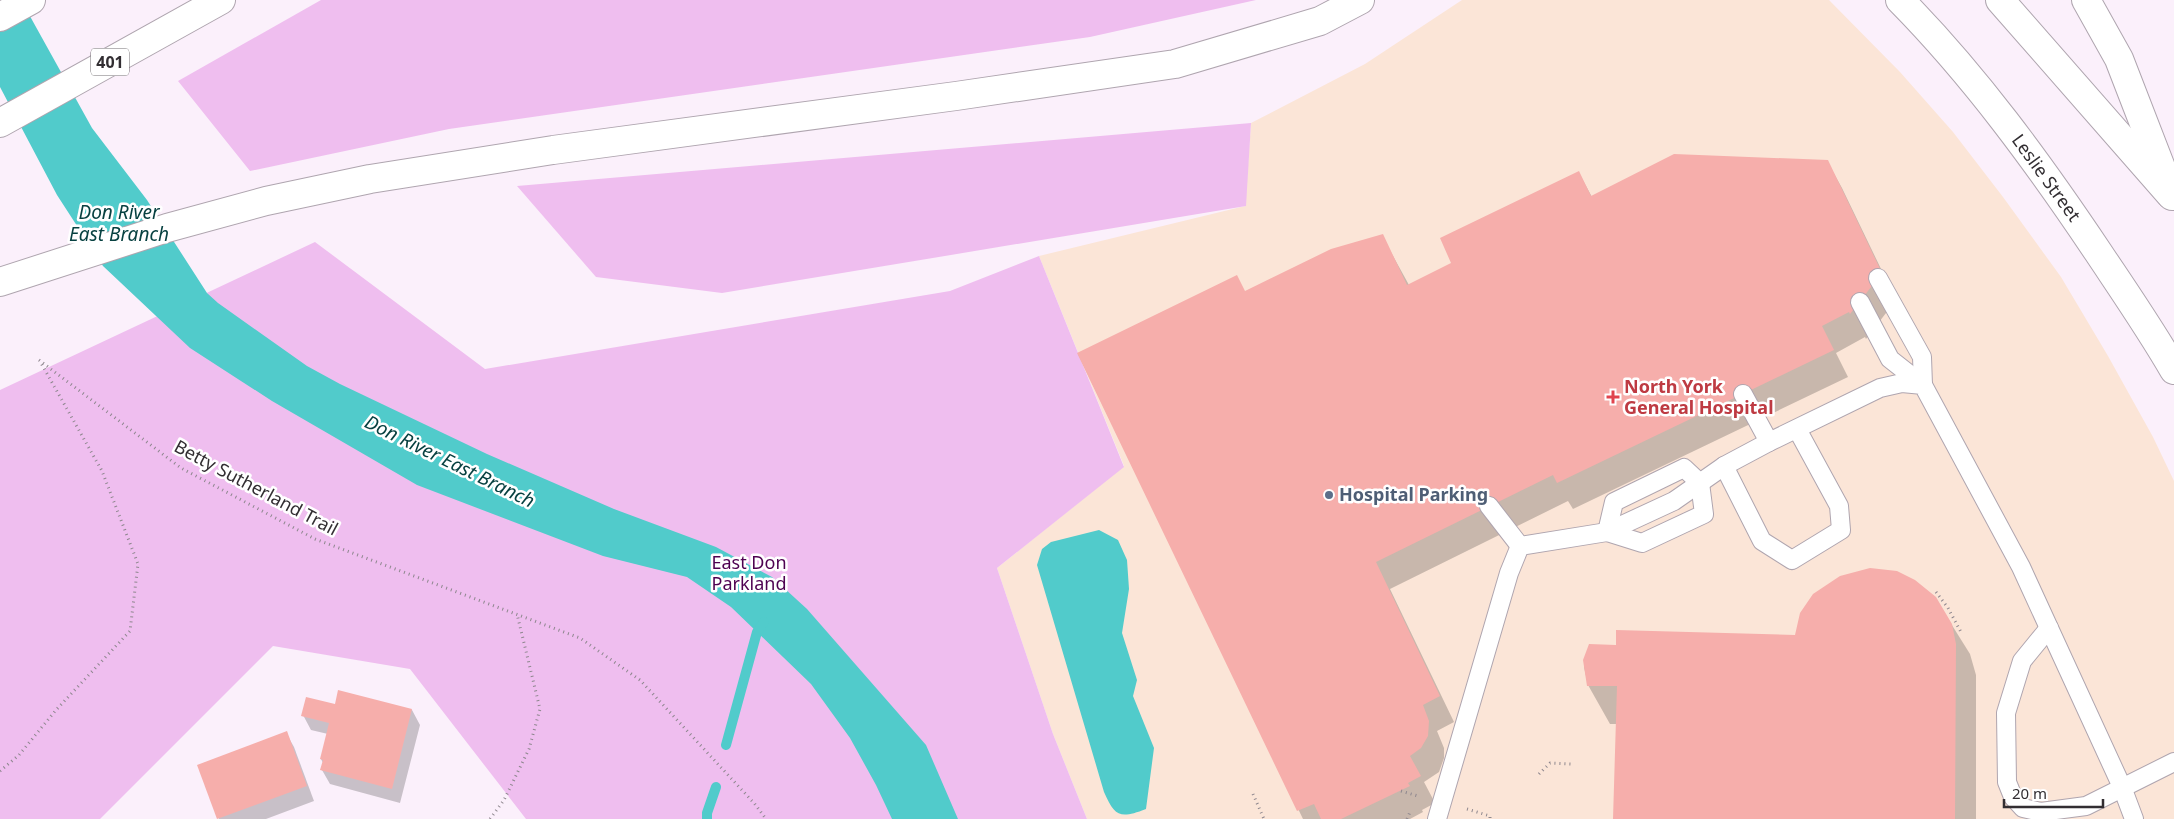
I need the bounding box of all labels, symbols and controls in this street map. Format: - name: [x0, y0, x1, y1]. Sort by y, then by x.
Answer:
- road number: 401: [91, 48, 129, 76]
- street label: Leslie Street: [2007, 129, 2087, 226]
- water label: Don River East Branch: [69, 199, 169, 247]
- place label: North York General Hospital: [1624, 374, 1774, 419]
- marker: North York General Hospital: [1606, 390, 1620, 404]
- water label: Don River East Branch: [361, 409, 539, 513]
- street label: Betty Sutherland Trail: [170, 434, 342, 540]
- place label: Hospital Parking: [1339, 482, 1488, 506]
- marker: Hospital Parking: [1323, 489, 1335, 501]
- park label: East Don Parkland: [711, 550, 787, 595]
- scale bar: [2004, 776, 2103, 808]
- text: 20 m: [2012, 783, 2047, 803]

